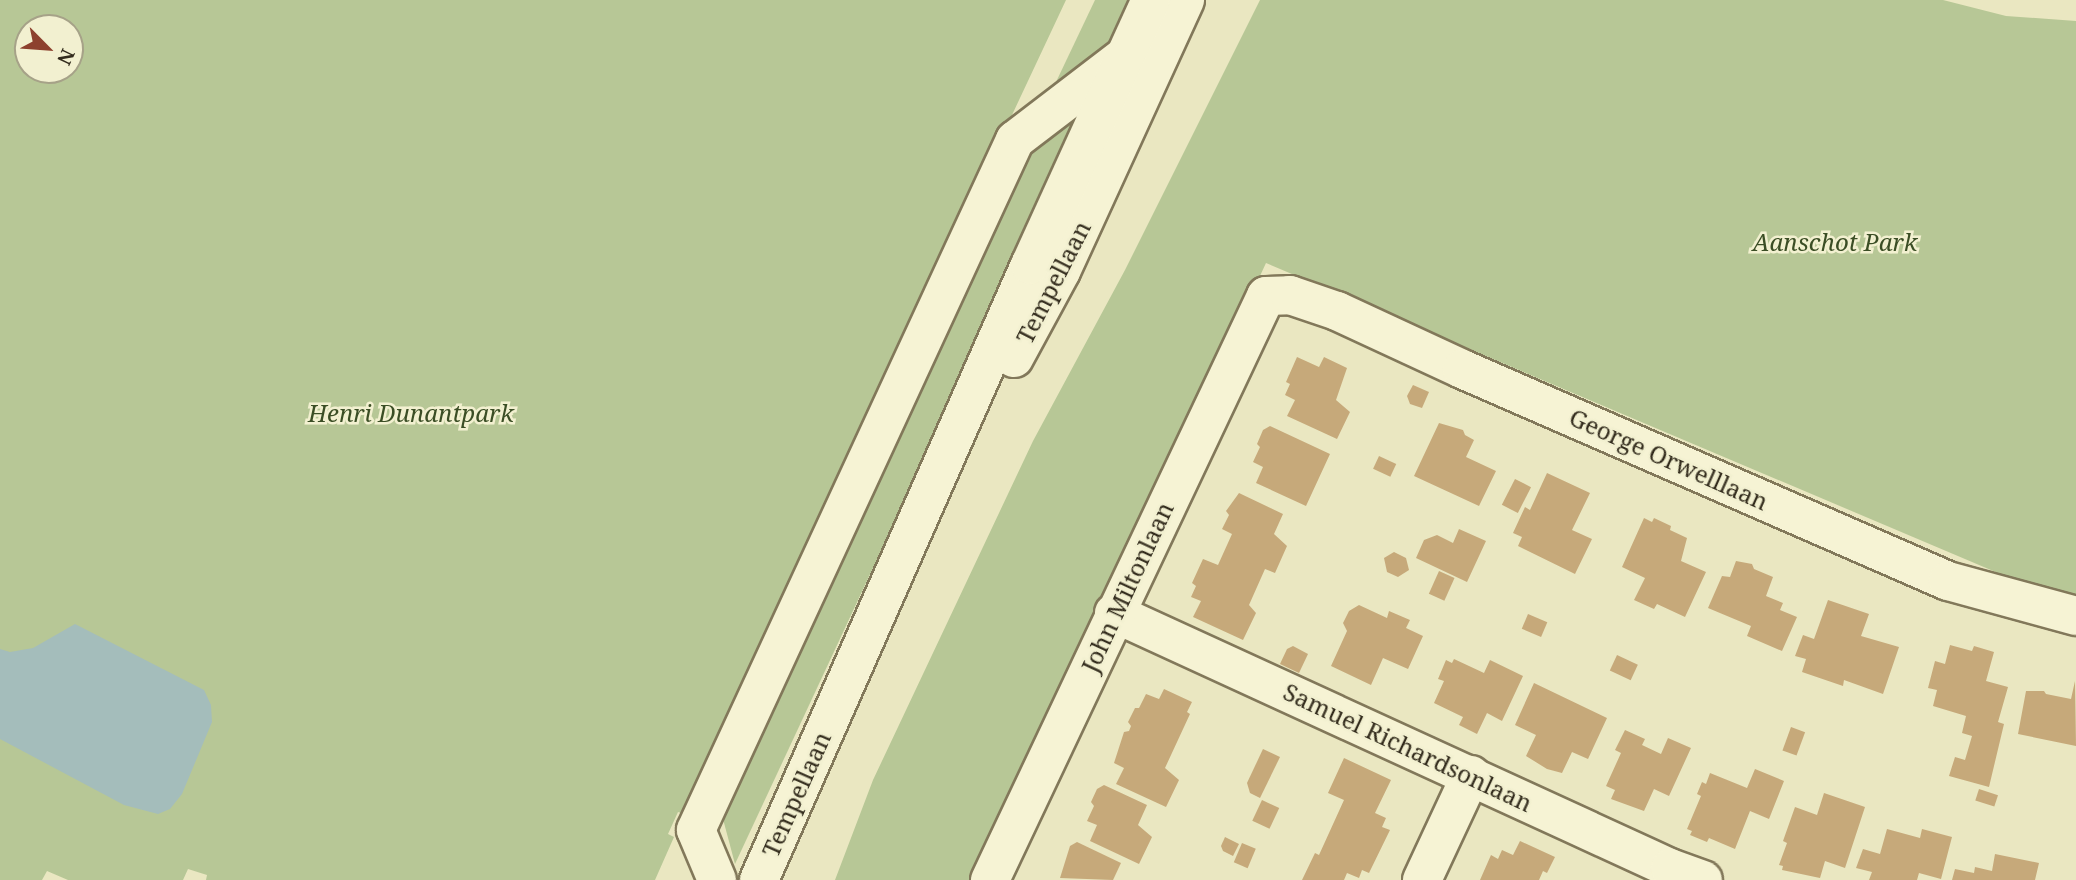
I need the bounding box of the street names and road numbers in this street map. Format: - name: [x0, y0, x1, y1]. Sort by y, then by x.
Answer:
- street label: Tempellaan: [1010, 216, 1096, 348]
- street label: George Orwelllaan: [1565, 402, 1773, 516]
- street label: John Miltonlaan: [1075, 497, 1179, 677]
- street label: Samuel Richardsonlaan: [1279, 677, 1537, 817]
- street label: Tempellaan: [756, 727, 836, 861]

